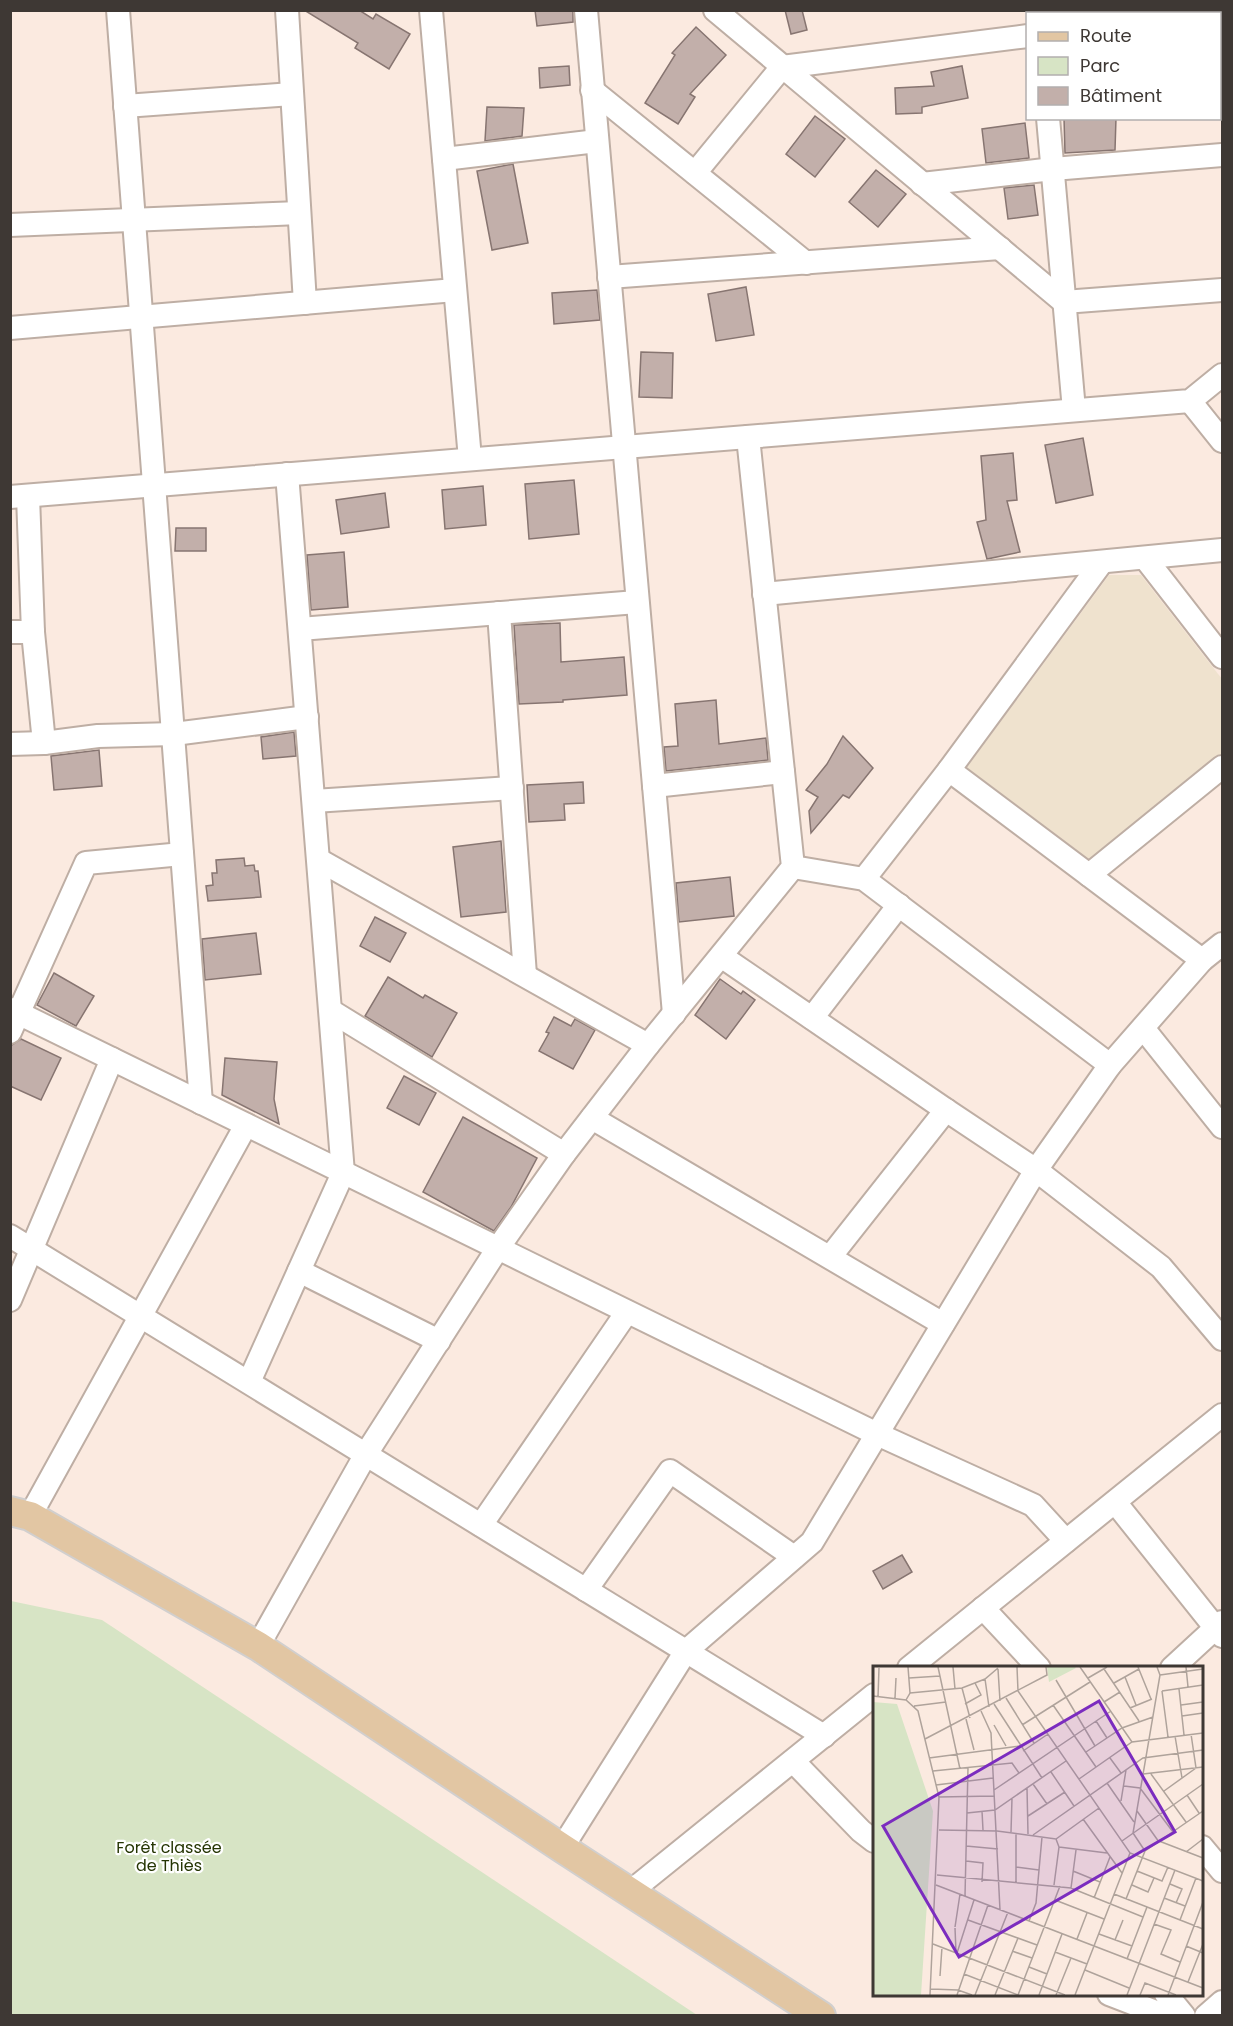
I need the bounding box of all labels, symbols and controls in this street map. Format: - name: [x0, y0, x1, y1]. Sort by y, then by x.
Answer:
- legend: [1026, 12, 1221, 120]
- text: Route: [1080, 23, 1132, 48]
- text: Parc: [1080, 53, 1120, 78]
- text: Bâtiment: [1080, 83, 1162, 108]
- inset map: [873, 1666, 1203, 1996]
- park label: Forêt classée de Thiès: [116, 1836, 222, 1877]

